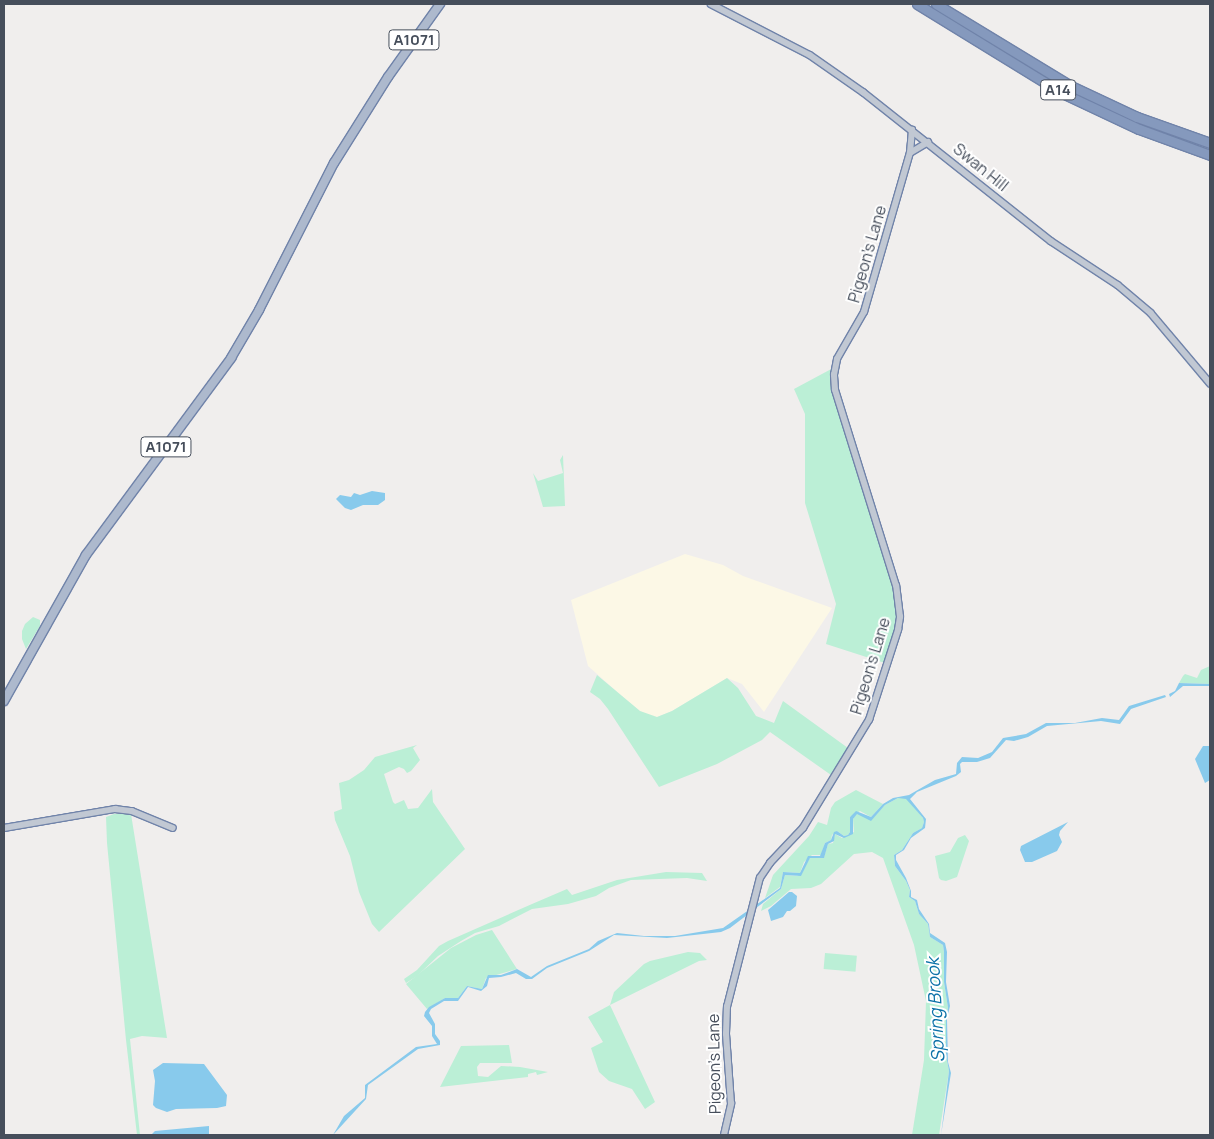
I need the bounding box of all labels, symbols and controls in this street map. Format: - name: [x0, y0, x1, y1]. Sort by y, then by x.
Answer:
- road number: A1071: [388, 28, 440, 52]
- road number: A14: [1039, 78, 1077, 102]
- street label: Swan Hill: [950, 139, 1012, 195]
- street label: Pigeon's Lane: [844, 203, 890, 305]
- road number: A1071: [140, 434, 192, 460]
- street label: Pigeon's Lane: [846, 615, 894, 717]
- water label: Spring Brook: [921, 957, 949, 1063]
- street label: Pigeon's Lane: [704, 1014, 724, 1114]

